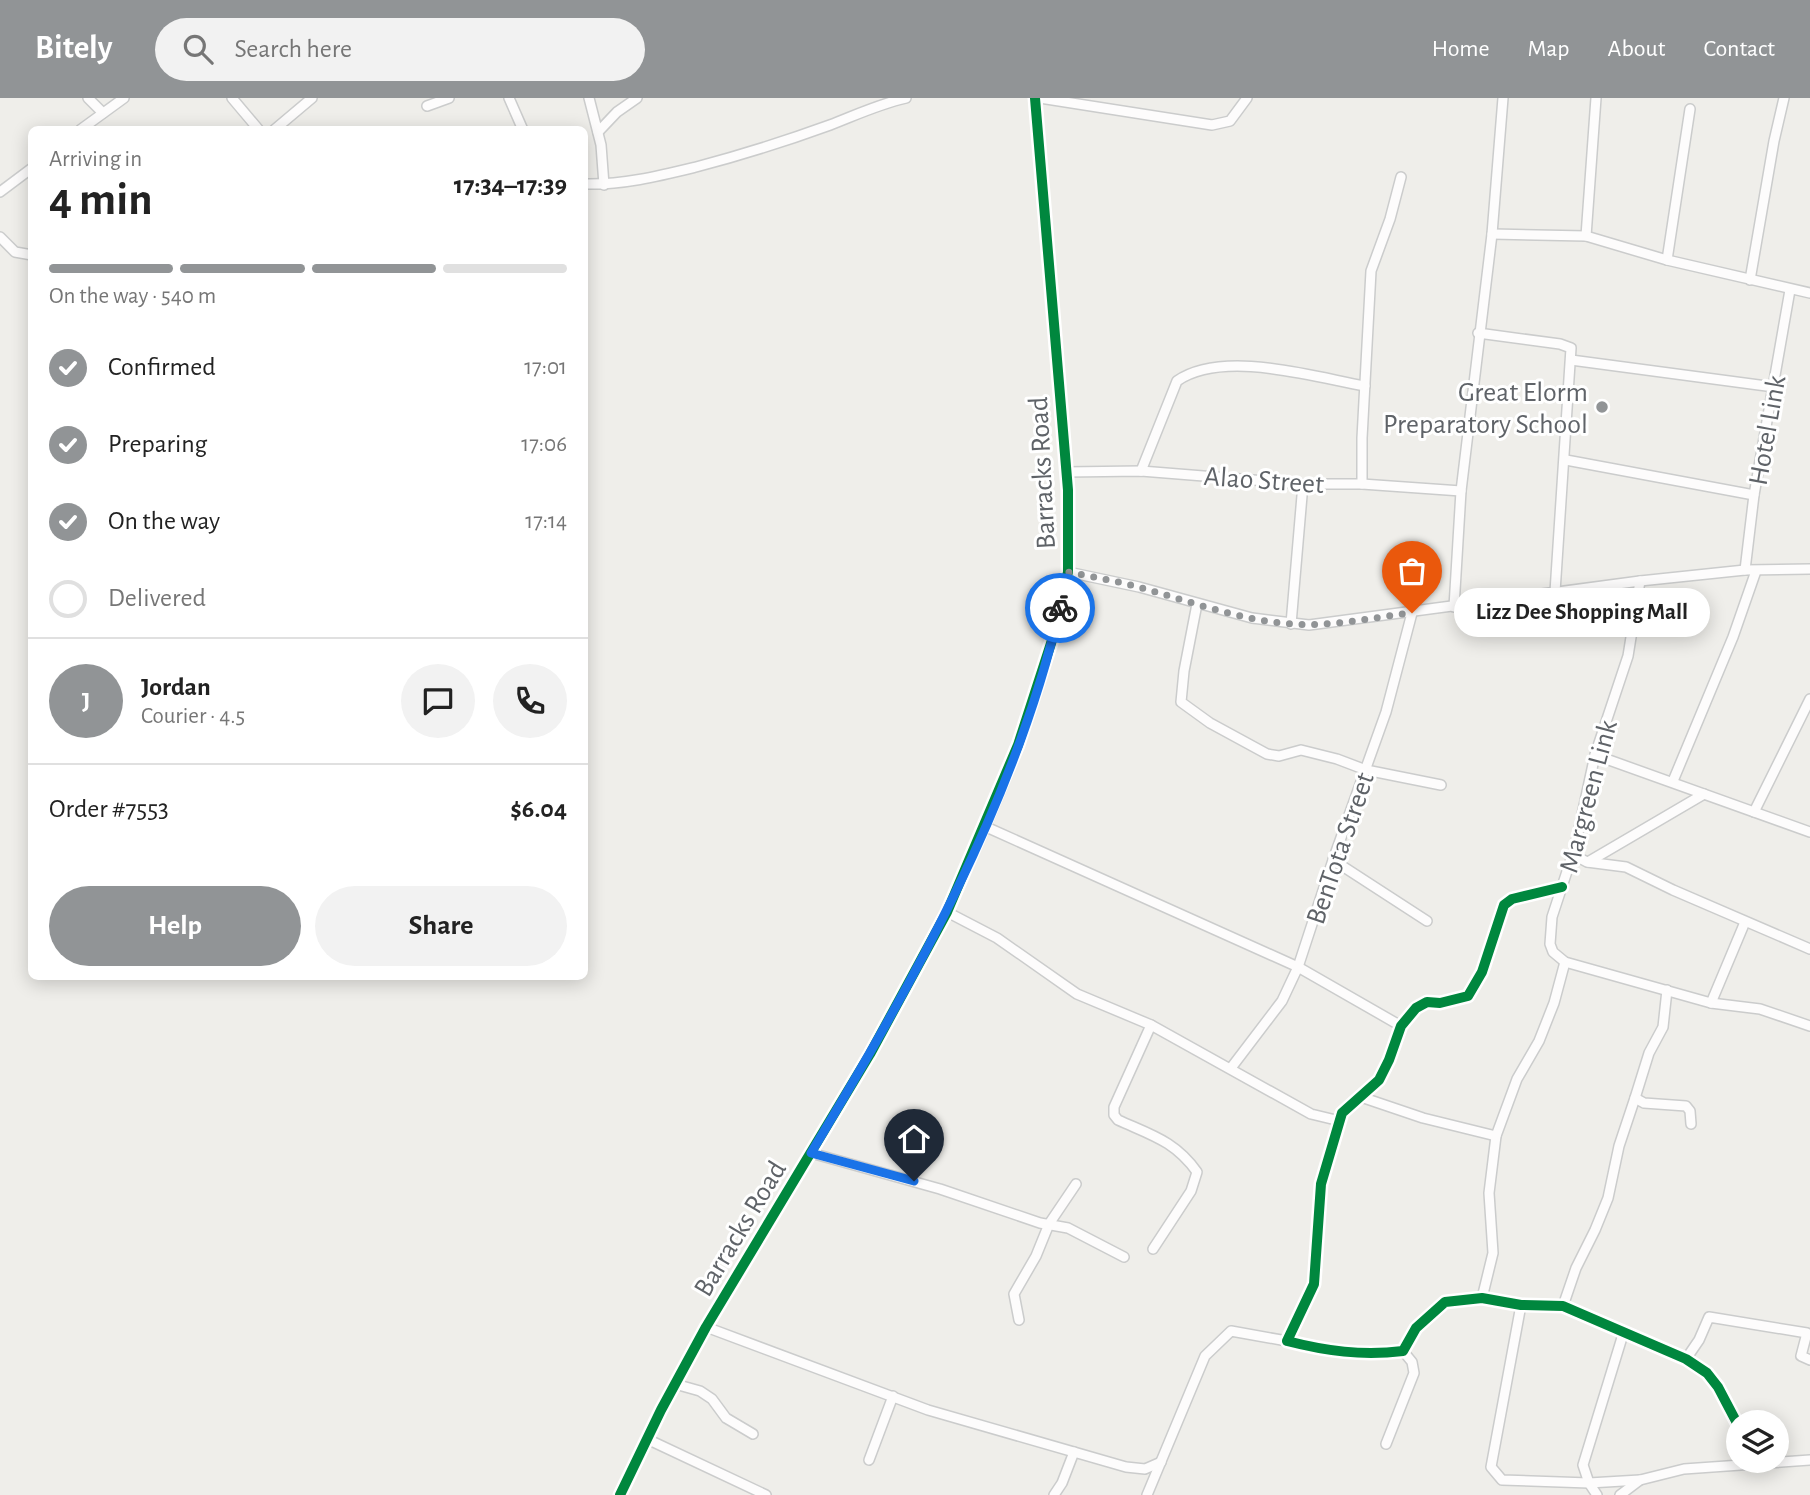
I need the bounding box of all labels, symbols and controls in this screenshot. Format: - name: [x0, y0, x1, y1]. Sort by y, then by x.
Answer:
- search box: [155, 18, 645, 81]
- icon: search: [179, 30, 217, 68]
- text: Bitely: [35, 32, 113, 65]
- text: Search here: [235, 36, 352, 62]
- text: Home: [1432, 37, 1490, 61]
- text: Map: [1528, 37, 1570, 61]
- text: About: [1608, 37, 1665, 61]
- text: Contact: [1703, 37, 1775, 61]
- text: Arriving in: [49, 148, 142, 171]
- text: 17:34–17:39: [454, 172, 567, 198]
- text: 4 min: [49, 177, 153, 223]
- text: On the way · 540 m: [49, 285, 216, 308]
- icon: check: [49, 349, 87, 387]
- text: Confirmed: [108, 354, 216, 380]
- text: 17:01: [524, 356, 567, 379]
- street label: Hotel Link: [1745, 373, 1791, 487]
- place label: Great Elorm Preparatory School: [1383, 379, 1588, 439]
- street label: Barracks Road: [1025, 396, 1061, 550]
- marker: Great Elorm Preparatory School: [1594, 399, 1610, 415]
- icon: check: [49, 426, 87, 464]
- text: Preparing: [108, 431, 207, 457]
- text: 17:06: [521, 433, 567, 456]
- street label: Alao Street: [1203, 463, 1325, 499]
- icon: check: [49, 503, 87, 541]
- text: On the way: [108, 508, 220, 534]
- text: 17:14: [525, 510, 567, 533]
- pin: [1382, 541, 1442, 613]
- icon: bag: [1393, 552, 1431, 590]
- courier: [1025, 573, 1095, 643]
- text: Delivered: [108, 585, 206, 611]
- callout: Lizz Dee Shopping Mall: [1454, 588, 1710, 638]
- icon: bike: [1041, 589, 1079, 627]
- text: Lizz Dee Shopping Mall: [1476, 601, 1688, 624]
- button: chat: [401, 664, 475, 738]
- button: phone: [493, 664, 567, 738]
- text: Jordan: [141, 674, 211, 700]
- text: J: [82, 688, 90, 714]
- text: Courier · 4.5: [141, 705, 245, 728]
- street label: Margreen Link: [1555, 717, 1623, 876]
- street label: BenTota Street: [1302, 769, 1380, 928]
- text: Order #7553: [49, 796, 169, 822]
- text: $6.04: [510, 796, 567, 822]
- button: Help: [49, 886, 301, 966]
- button: Share: [315, 886, 567, 966]
- pin: [884, 1109, 944, 1181]
- icon: home: [895, 1120, 933, 1158]
- street label: Barracks Road: [689, 1156, 792, 1302]
- map controls: [1726, 1410, 1789, 1473]
- button: layers: [1726, 1410, 1789, 1473]

